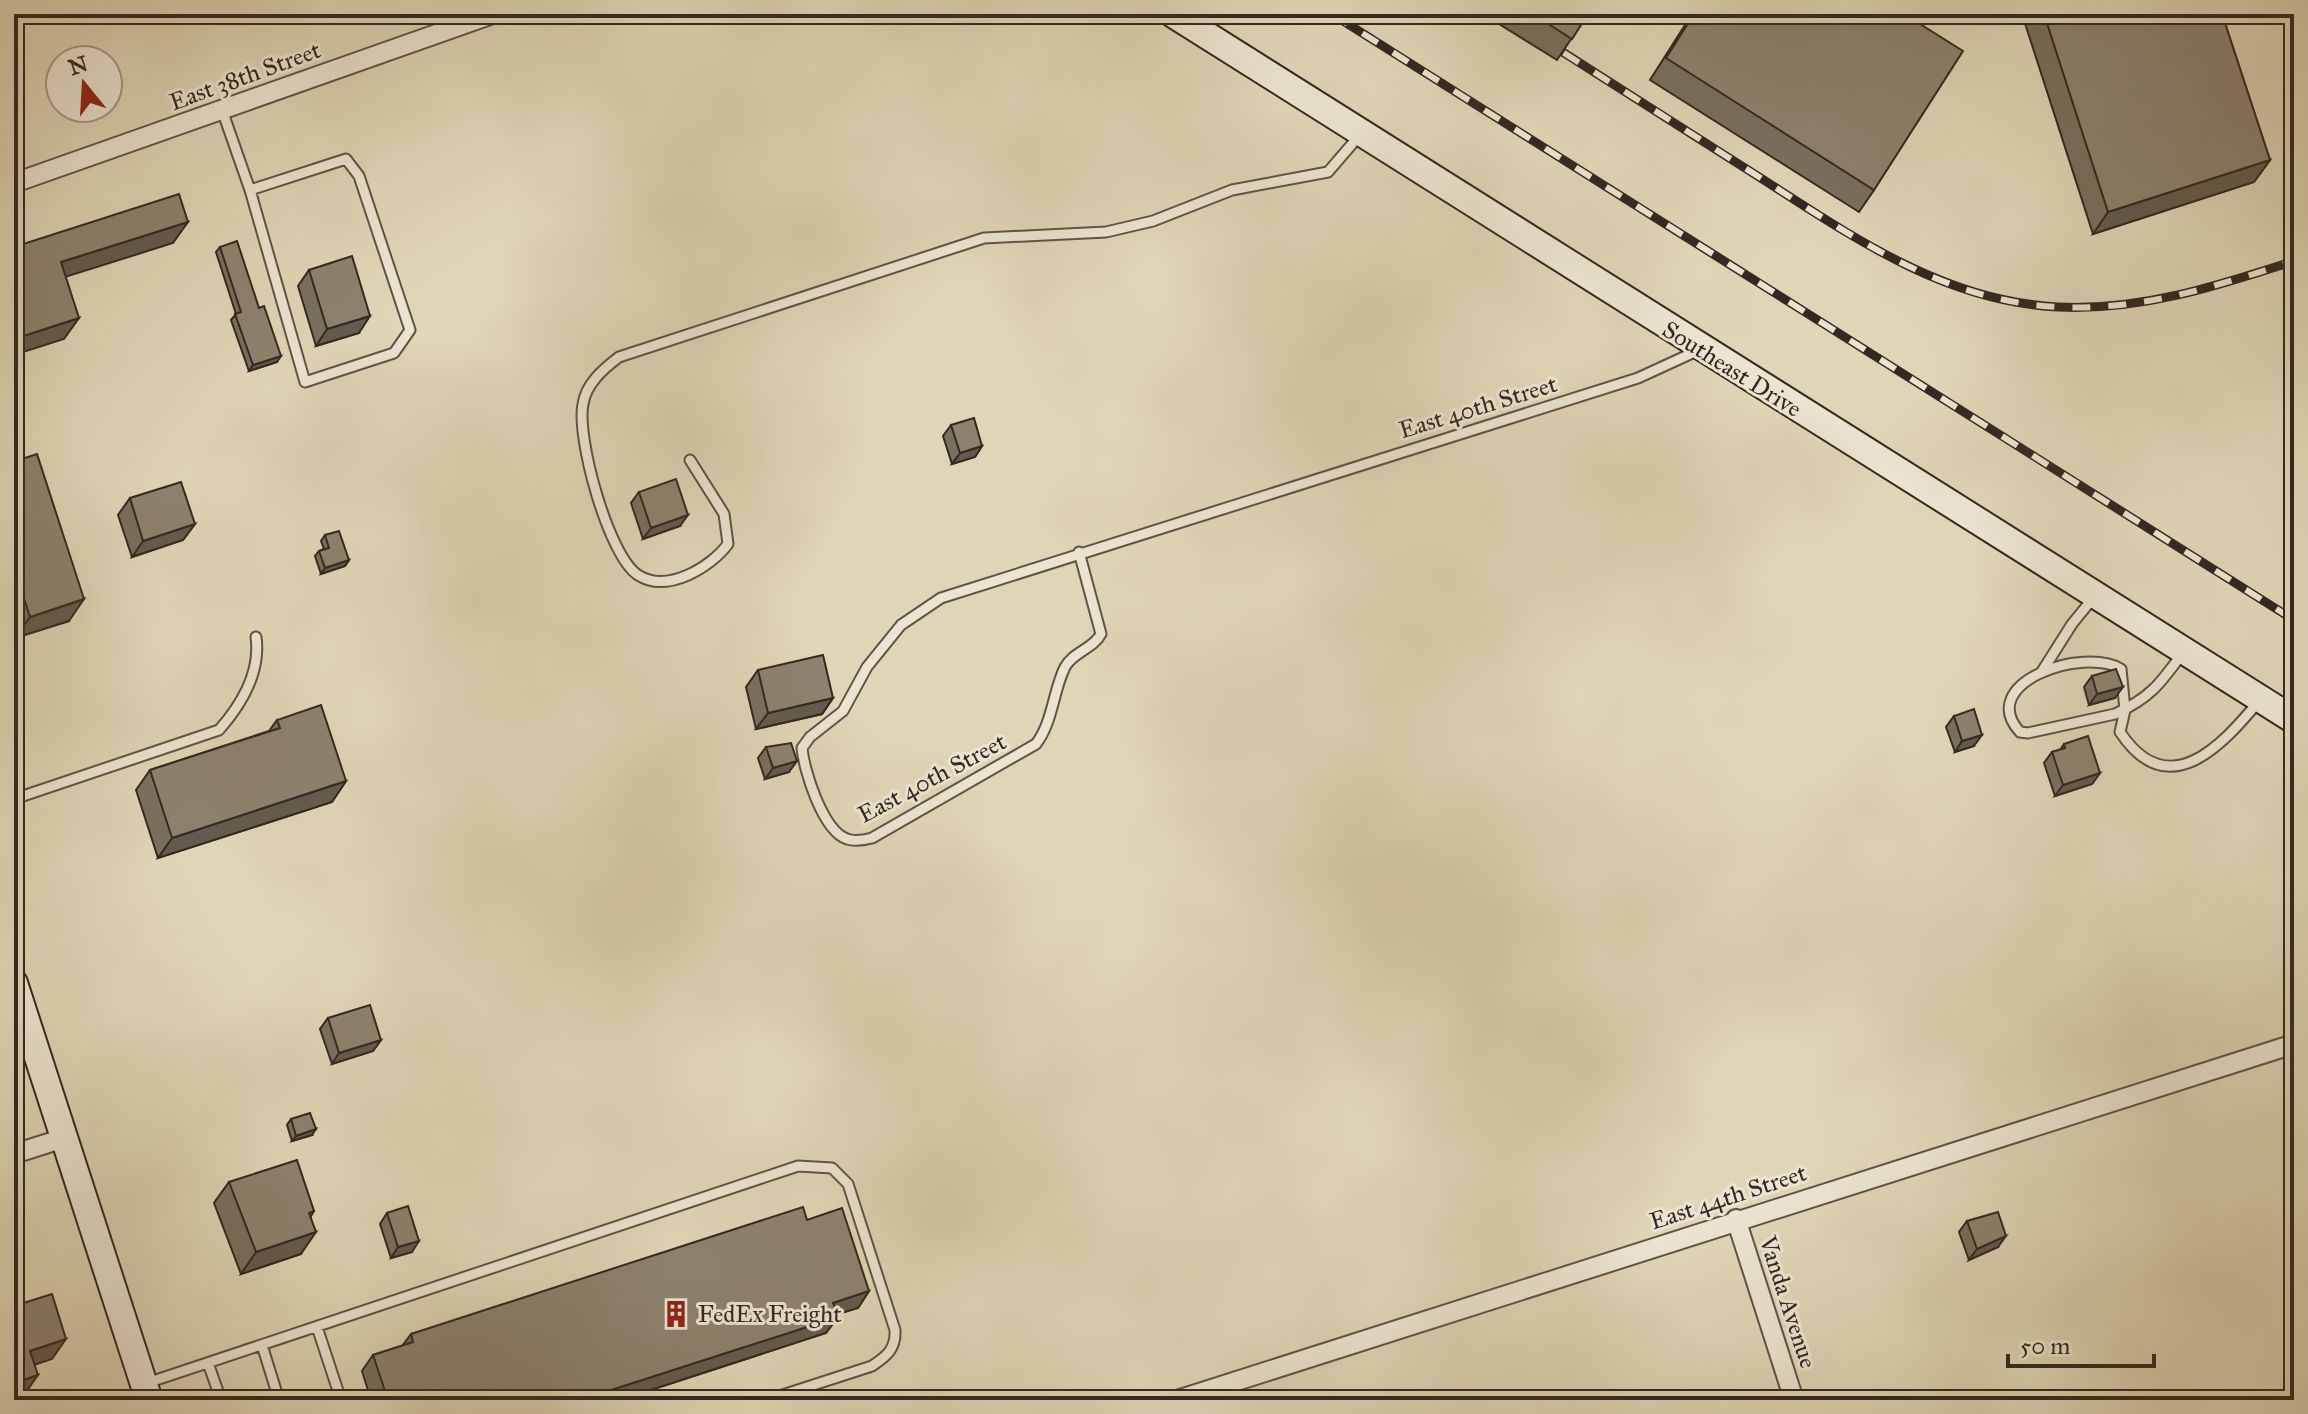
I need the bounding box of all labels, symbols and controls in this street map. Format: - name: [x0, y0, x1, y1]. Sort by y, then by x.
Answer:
- street label: East 38th Street: [165, 35, 325, 117]
- north arrow: [44, 44, 124, 124]
- text: N: [65, 50, 91, 81]
- street label: Southeast Drive: [1657, 314, 1807, 424]
- street label: East 40th Street: [1395, 369, 1561, 445]
- street label: East 40th Street: [853, 726, 1012, 830]
- street label: East 44th Street: [1646, 1157, 1811, 1236]
- street label: Vanda Avenue: [1752, 1231, 1823, 1372]
- building icon: FedEx Freight: [661, 1299, 691, 1329]
- place label: FedEx Freight: [698, 1299, 842, 1329]
- scale bar: [2008, 1318, 2154, 1368]
- text: 50 m: [2020, 1331, 2070, 1361]

